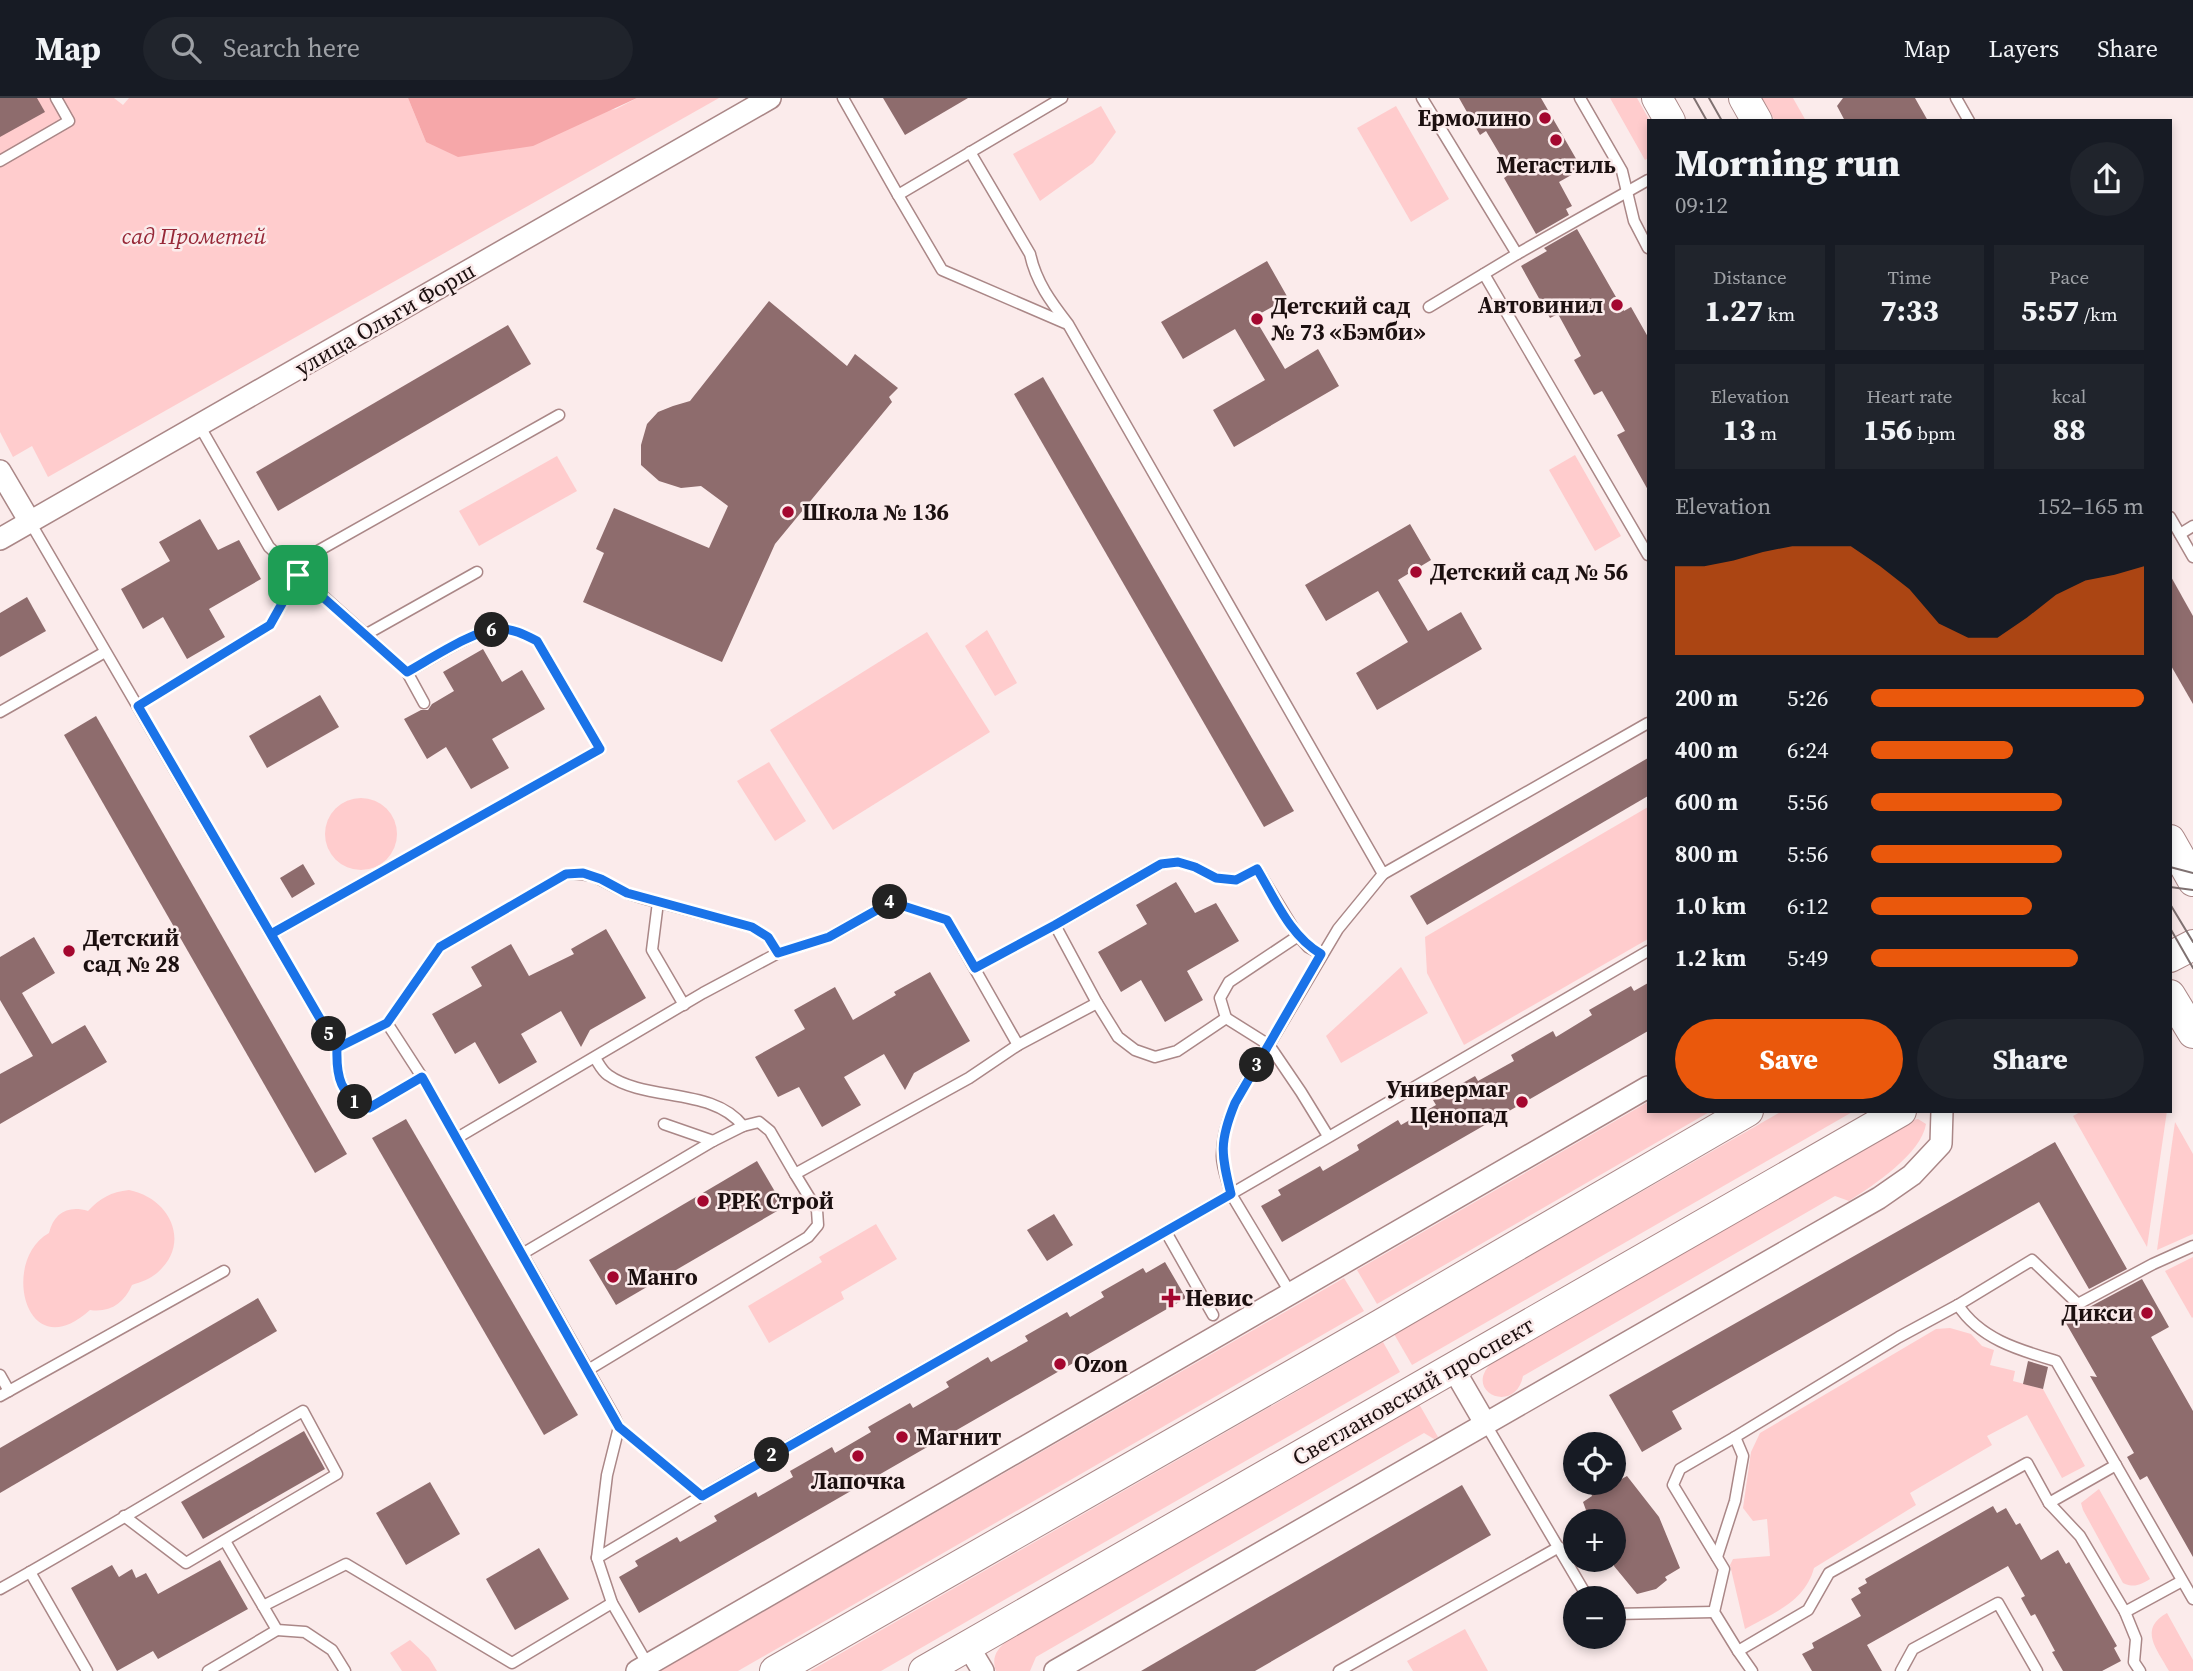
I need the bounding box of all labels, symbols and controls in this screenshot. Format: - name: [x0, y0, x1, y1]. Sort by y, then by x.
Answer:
- search box: [143, 17, 633, 80]
- text: Map: [35, 26, 101, 71]
- icon: search: [167, 29, 205, 67]
- text: Search here: [223, 30, 360, 66]
- text: Map: [1904, 32, 1951, 65]
- text: Layers: [1989, 32, 2059, 65]
- text: Share: [2097, 32, 2158, 65]
- place label: Ермолино: [1418, 102, 1531, 134]
- marker: Ермолино: [1537, 110, 1553, 126]
- marker: Мегастиль: [1548, 132, 1564, 148]
- text: Morning run: [1675, 137, 1900, 189]
- button: share: [2070, 142, 2144, 216]
- place label: Мегастиль: [1496, 149, 1616, 181]
- text: 09:12: [1675, 189, 1728, 221]
- park label: сад Прометей: [122, 220, 266, 252]
- street label: улица Ольги Форш: [289, 254, 481, 384]
- text: Distance: [1713, 264, 1787, 290]
- text: Time: [1888, 264, 1931, 290]
- text: Pace: [2049, 264, 2089, 290]
- place label: Автовинил: [1478, 289, 1603, 321]
- place label: Детский сад № 73 «Бэмби»: [1271, 290, 1426, 348]
- text: 1.27: [1705, 290, 1763, 331]
- text: 7:33: [1880, 290, 1939, 331]
- text: 5:57: [2021, 290, 2079, 331]
- marker: Автовинил: [1609, 297, 1625, 313]
- text: km: [1763, 301, 1795, 327]
- text: /km: [2079, 301, 2118, 327]
- marker: Детский сад № 73 «Бэмби»: [1249, 311, 1265, 327]
- text: Elevation: [1710, 383, 1790, 409]
- text: Heart rate: [1866, 383, 1953, 409]
- text: kcal: [2052, 383, 2086, 409]
- text: 13: [1723, 409, 1756, 450]
- text: 156: [1863, 409, 1913, 450]
- text: 88: [2053, 409, 2086, 450]
- text: m: [1756, 420, 1777, 446]
- text: bpm: [1913, 420, 1956, 446]
- text: Elevation: [1675, 490, 1771, 522]
- text: 152–165 m: [2037, 490, 2144, 522]
- place label: Школа № 136: [802, 496, 949, 528]
- marker: Школа № 136: [780, 504, 796, 520]
- pin: [268, 545, 328, 605]
- icon: arrive: [279, 556, 317, 594]
- place label: Детский сад № 56: [1430, 556, 1628, 588]
- marker: Детский сад № 56: [1408, 564, 1424, 580]
- pin: 6: [475, 612, 510, 648]
- text: 6: [486, 616, 497, 642]
- text: 200 m: [1675, 682, 1738, 714]
- text: 5:26: [1787, 682, 1828, 714]
- text: 400 m: [1675, 734, 1738, 766]
- text: 6:24: [1787, 734, 1828, 766]
- text: 600 m: [1675, 786, 1738, 818]
- text: 5:56: [1787, 786, 1828, 818]
- text: 800 m: [1675, 838, 1738, 870]
- text: 5:56: [1787, 838, 1828, 870]
- pin: 4: [872, 884, 908, 920]
- text: 4: [884, 888, 895, 914]
- text: 1.0 km: [1675, 890, 1746, 922]
- text: 6:12: [1787, 890, 1828, 922]
- place label: Детский сад № 28: [83, 922, 180, 980]
- text: 1.2 km: [1675, 942, 1746, 974]
- text: 5:49: [1787, 942, 1828, 974]
- marker: Детский сад № 28: [61, 943, 77, 959]
- pin: 5: [312, 1016, 346, 1052]
- button: Save: [1675, 1019, 1903, 1099]
- button: Share: [1917, 1019, 2144, 1099]
- text: 5: [323, 1020, 334, 1046]
- pin: 3: [1240, 1048, 1274, 1082]
- text: 3: [1251, 1051, 1262, 1077]
- place label: Универмаг Ценопад: [1386, 1073, 1508, 1131]
- pin: 1: [338, 1084, 372, 1119]
- text: 1: [349, 1088, 360, 1114]
- marker: Универмаг Ценопад: [1514, 1094, 1530, 1110]
- place label: РРК Строй: [717, 1185, 834, 1217]
- marker: РРК Строй: [695, 1193, 711, 1209]
- place label: Манго: [627, 1261, 698, 1293]
- marker: Манго: [605, 1269, 621, 1285]
- place label: Невис: [1185, 1282, 1254, 1314]
- marker: Невис: [1163, 1290, 1179, 1306]
- place label: Дикси: [2062, 1297, 2133, 1329]
- marker: Дикси: [2139, 1305, 2155, 1321]
- street label: Светлановский проспект: [1286, 1309, 1540, 1473]
- place label: Ozon: [1074, 1348, 1128, 1380]
- marker: Ozon: [1052, 1356, 1068, 1372]
- place label: Магнит: [916, 1421, 1002, 1453]
- marker: Магнит: [894, 1429, 910, 1445]
- map controls: [1563, 1432, 1626, 1649]
- button: locate: [1563, 1432, 1626, 1495]
- pin: 2: [754, 1438, 790, 1472]
- text: 2: [766, 1441, 777, 1467]
- marker: Лапочка: [850, 1448, 866, 1464]
- place label: Лапочка: [811, 1465, 906, 1497]
- button: +: [1563, 1509, 1626, 1572]
- button: −: [1563, 1586, 1626, 1649]

